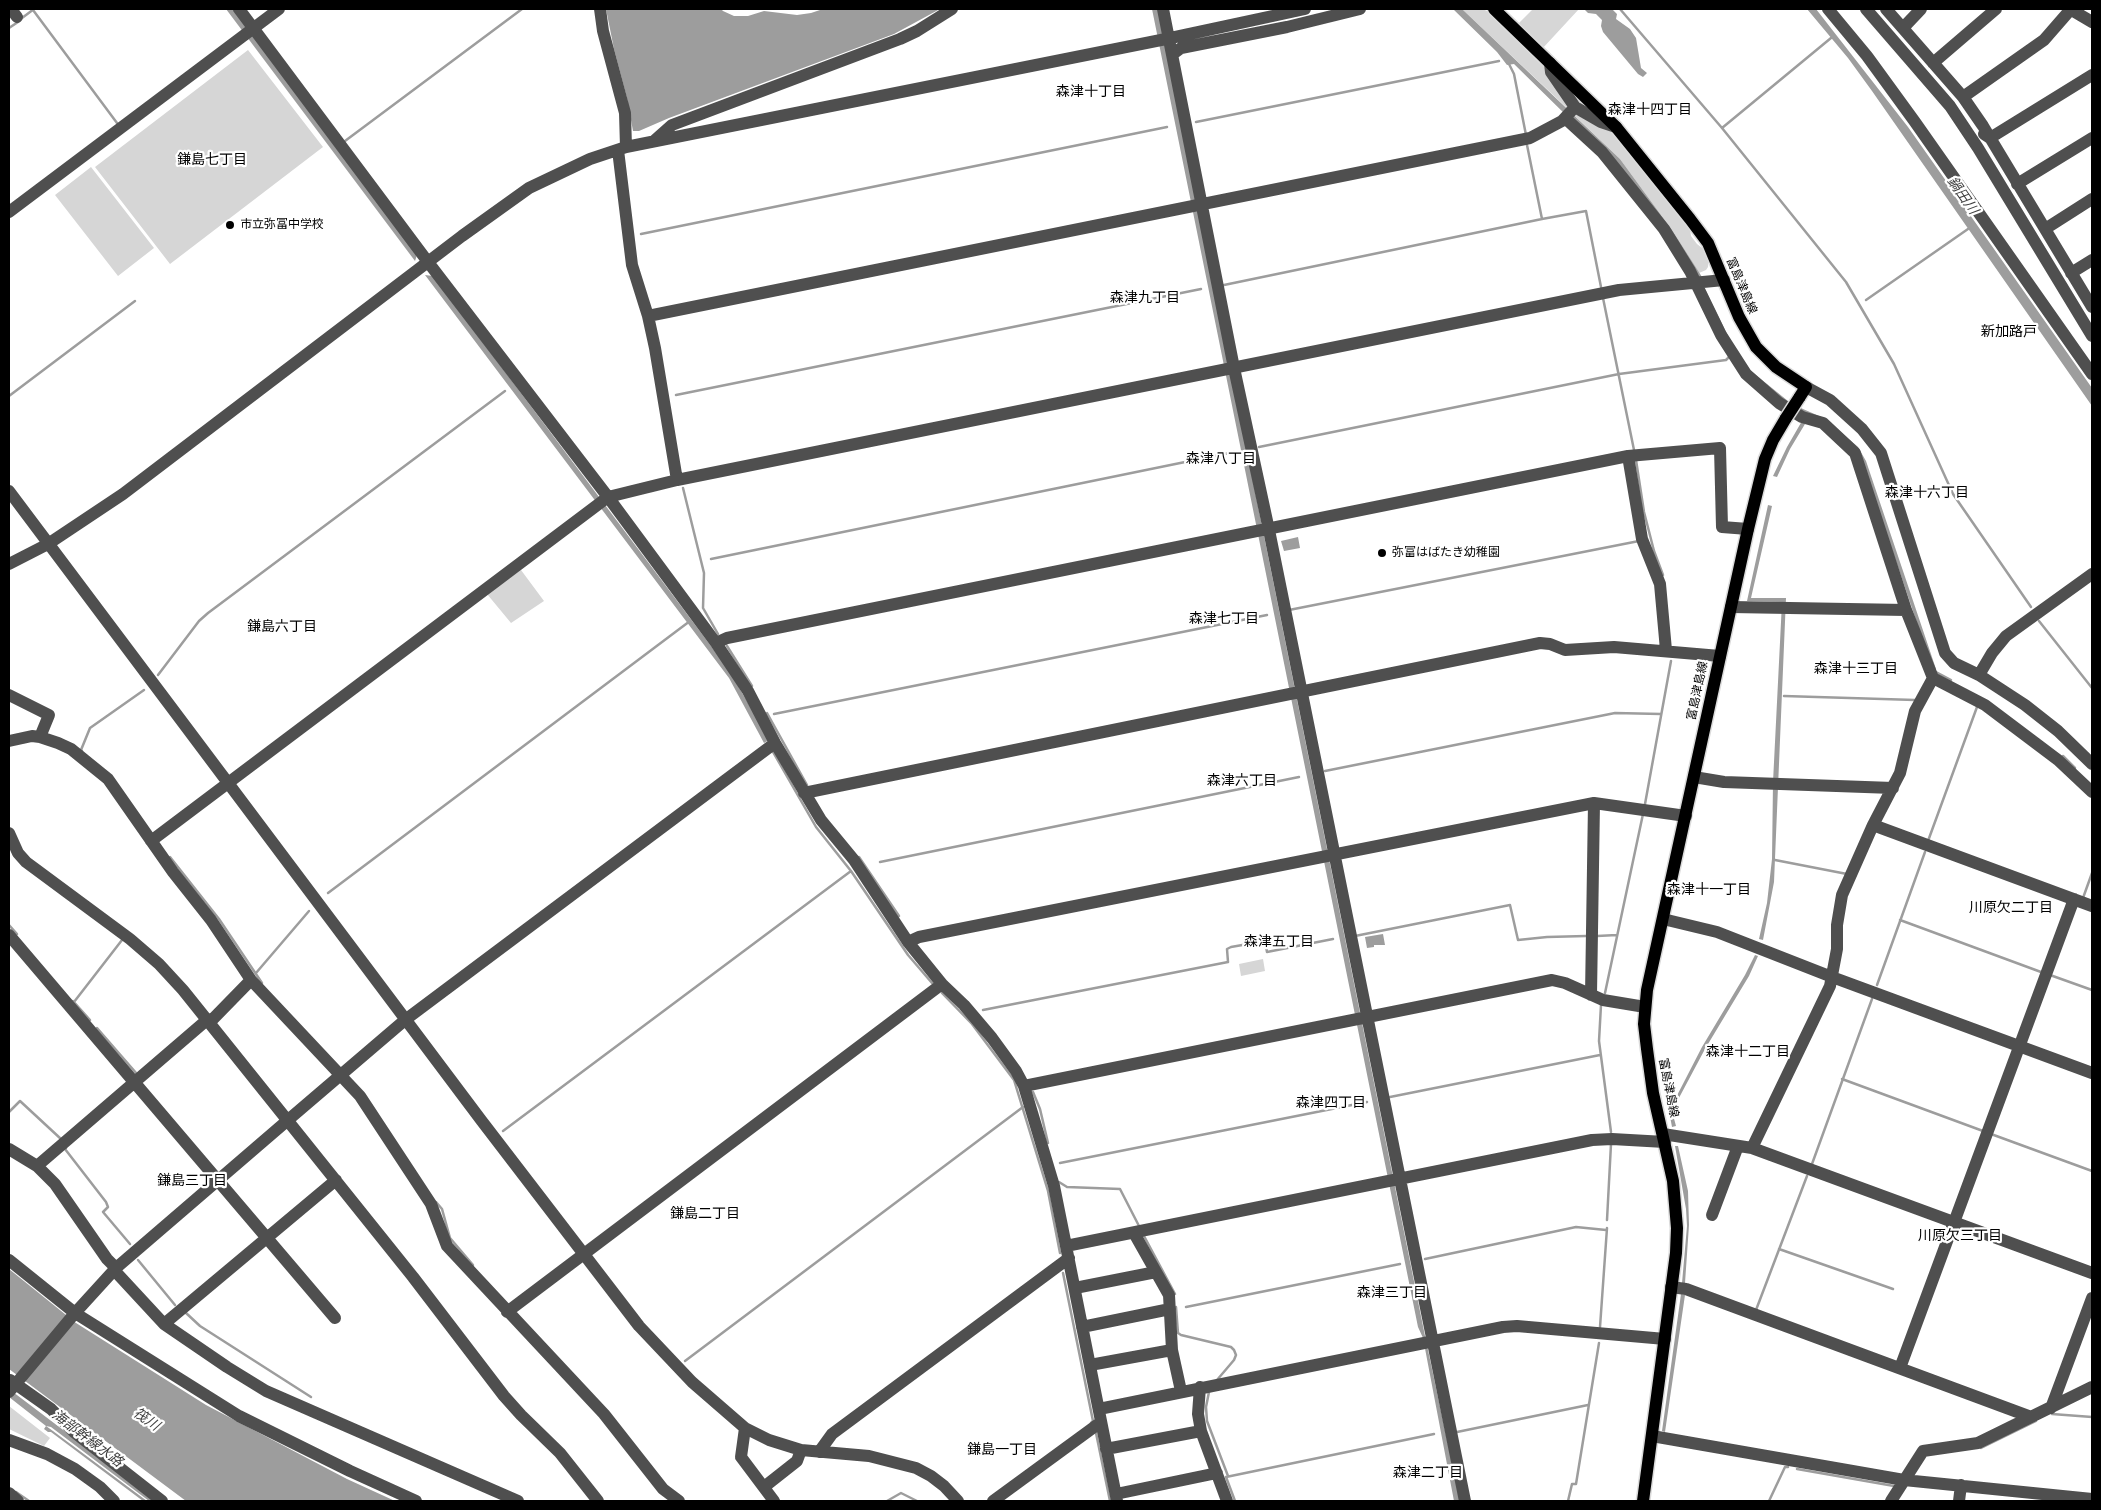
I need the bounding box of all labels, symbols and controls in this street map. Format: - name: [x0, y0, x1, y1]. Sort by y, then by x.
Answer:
- district label: 森津十丁目: [1056, 84, 1126, 100]
- district label: 森津十四丁目: [1608, 102, 1692, 118]
- district label: 鎌島七丁目: [177, 152, 247, 168]
- water label: 鍋田川: [1943, 174, 1981, 218]
- place label: 市立弥冨中学校: [240, 218, 324, 232]
- marker: 市立弥冨中学校: [224, 219, 236, 231]
- street label: 富島津島線: [1723, 256, 1759, 316]
- district label: 森津九丁目: [1110, 290, 1180, 306]
- district label: 新加路戸: [1981, 324, 2037, 340]
- district label: 森津八丁目: [1186, 451, 1256, 467]
- district label: 森津十六丁目: [1885, 485, 1969, 501]
- place label: 弥富はばたき幼稚園: [1392, 546, 1500, 560]
- marker: 弥富はばたき幼稚園: [1376, 547, 1388, 559]
- district label: 森津七丁目: [1189, 611, 1259, 627]
- district label: 鎌島六丁目: [247, 619, 317, 635]
- street label: 富島津島線: [1685, 660, 1711, 722]
- district label: 森津十三丁目: [1814, 661, 1898, 677]
- district label: 森津六丁目: [1207, 773, 1277, 789]
- district label: 森津十一丁目: [1667, 882, 1751, 898]
- district label: 川原欠二丁目: [1969, 900, 2053, 916]
- district label: 森津五丁目: [1244, 934, 1314, 950]
- district label: 森津十二丁目: [1706, 1044, 1790, 1060]
- street label: 富島津島線: [1655, 1057, 1681, 1119]
- district label: 森津四丁目: [1296, 1095, 1366, 1111]
- district label: 鎌島三丁目: [157, 1173, 227, 1189]
- district label: 鎌島二丁目: [670, 1206, 740, 1222]
- district label: 川原欠三丁目: [1918, 1228, 2002, 1244]
- district label: 森津三丁目: [1357, 1285, 1427, 1301]
- water label: 筏川: [130, 1405, 162, 1435]
- water label: 海部幹線水路: [48, 1407, 126, 1471]
- district label: 鎌島一丁目: [967, 1442, 1037, 1458]
- district label: 森津二丁目: [1393, 1465, 1463, 1481]

